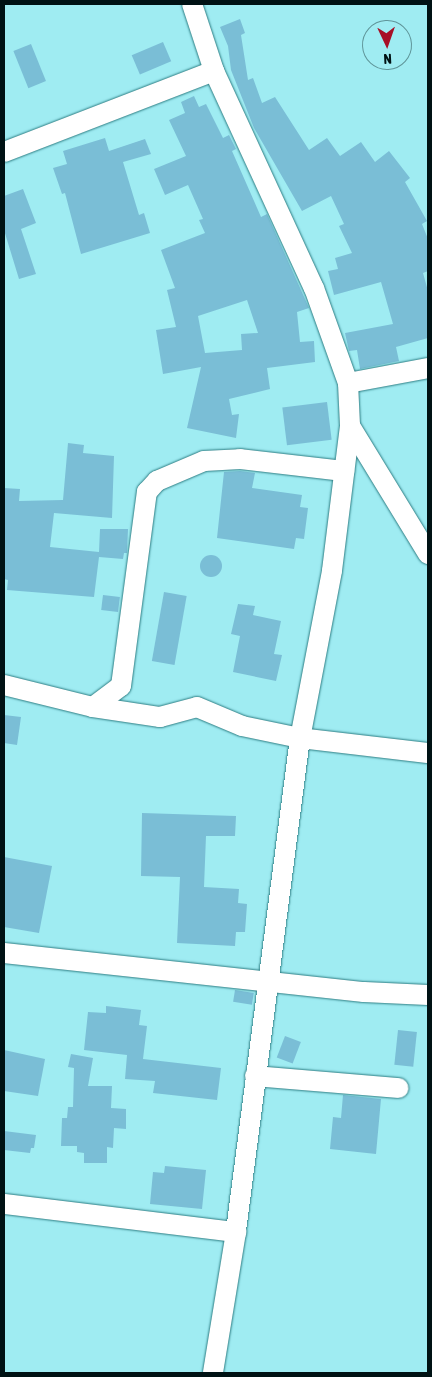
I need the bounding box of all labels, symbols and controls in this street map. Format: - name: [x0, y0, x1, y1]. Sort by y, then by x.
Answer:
- north arrow: [362, 20, 412, 70]
- text: N: [383, 51, 392, 67]

